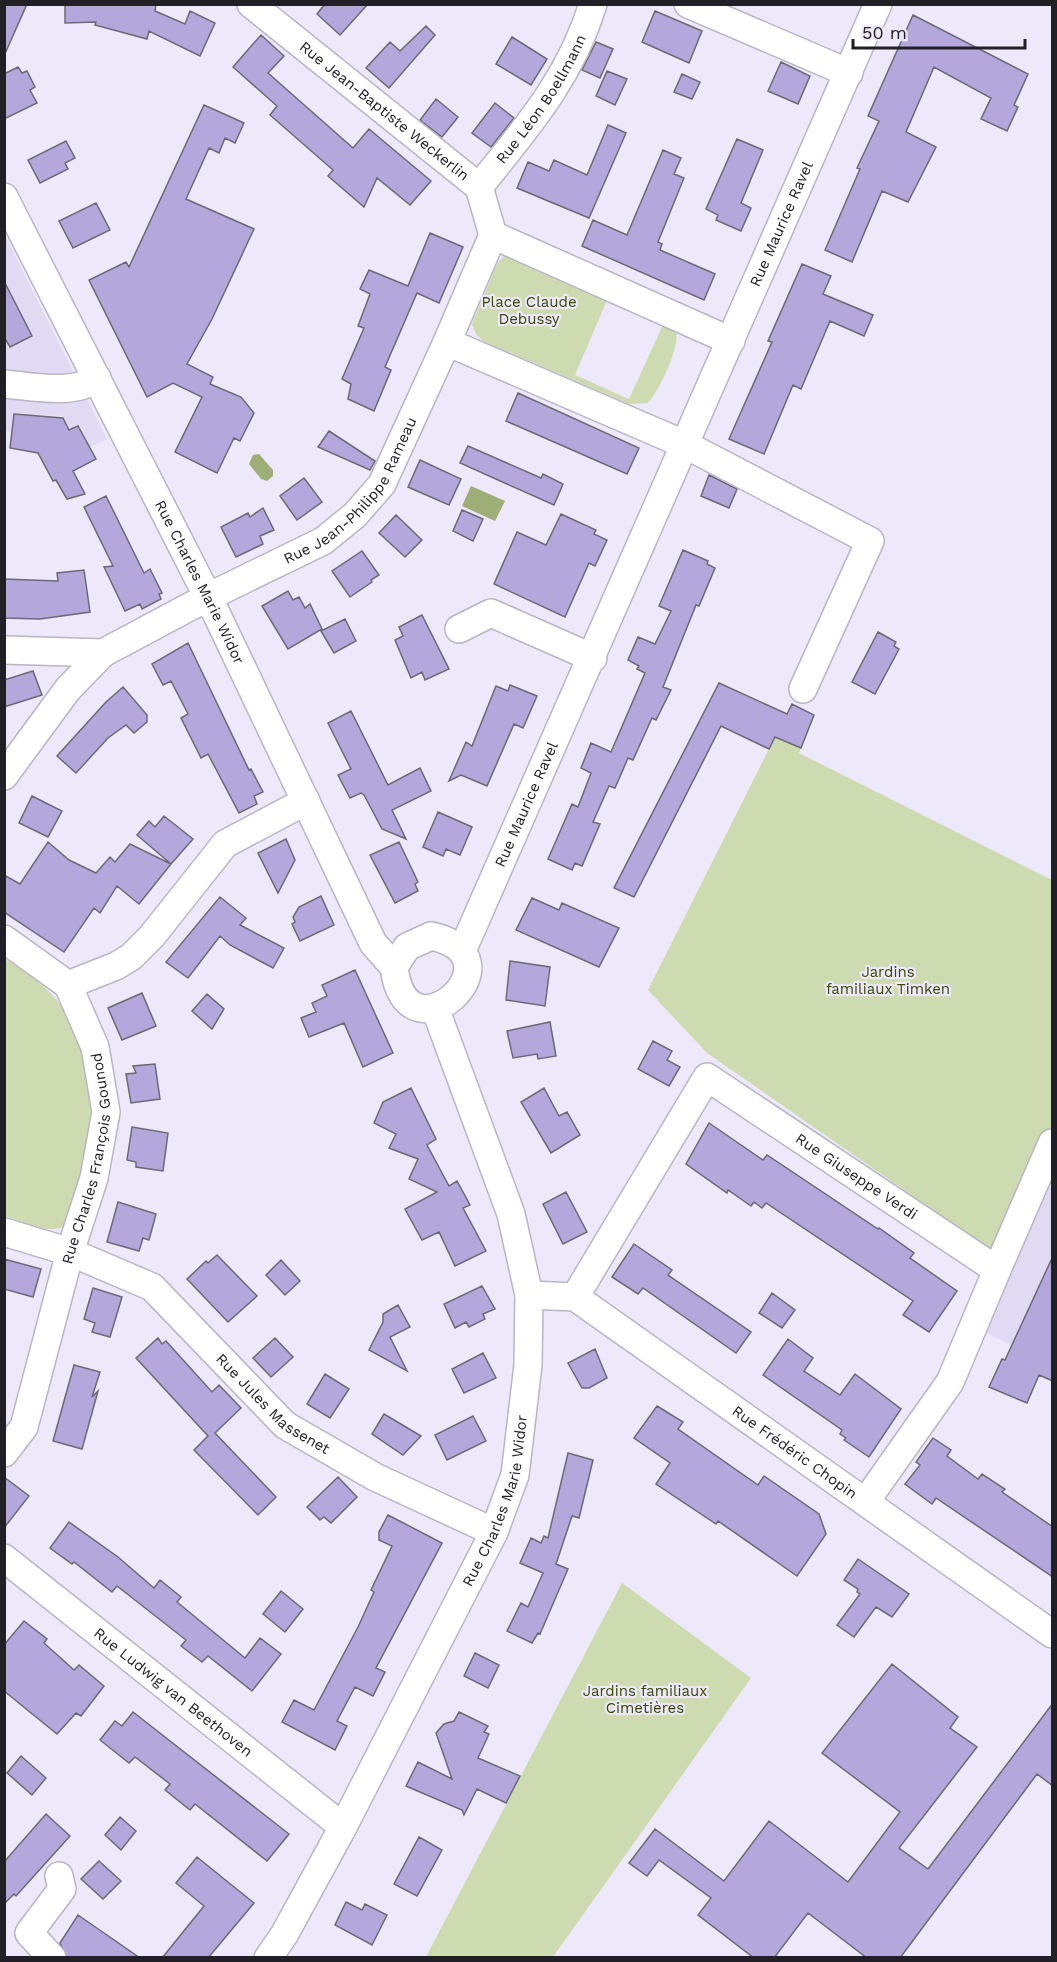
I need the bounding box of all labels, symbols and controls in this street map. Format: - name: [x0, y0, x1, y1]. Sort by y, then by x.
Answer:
- scale bar: [853, 12, 1026, 50]
- text: 50 m: [862, 22, 907, 43]
- street label: Rue Léon Boellmann: [492, 32, 590, 167]
- street label: Rue Jean-Baptiste Weckerlin: [296, 38, 473, 185]
- street label: Rue Maurice Ravel: [746, 158, 817, 289]
- park label: Place Claude Debussy: [481, 293, 577, 328]
- street label: Rue Jean-Philippe Rameau: [281, 414, 420, 568]
- street label: Rue Charles Marie Widor: [151, 497, 248, 667]
- street label: Rue Maurice Ravel: [491, 739, 562, 870]
- park label: Jardins familiaux Timken: [826, 963, 950, 998]
- street label: Rue Charles François Gounod: [58, 1051, 115, 1266]
- street label: Rue Giuseppe Verdi: [792, 1129, 921, 1223]
- street label: Rue Jules Massenet: [212, 1350, 334, 1458]
- street label: Rue Frédéric Chopin: [729, 1402, 861, 1503]
- street label: Rue Charles Marie Widor: [459, 1414, 531, 1590]
- street label: Rue Ludwig van Beethoven: [90, 1624, 256, 1761]
- park label: Jardins familiaux Cimetières: [583, 1682, 707, 1717]

